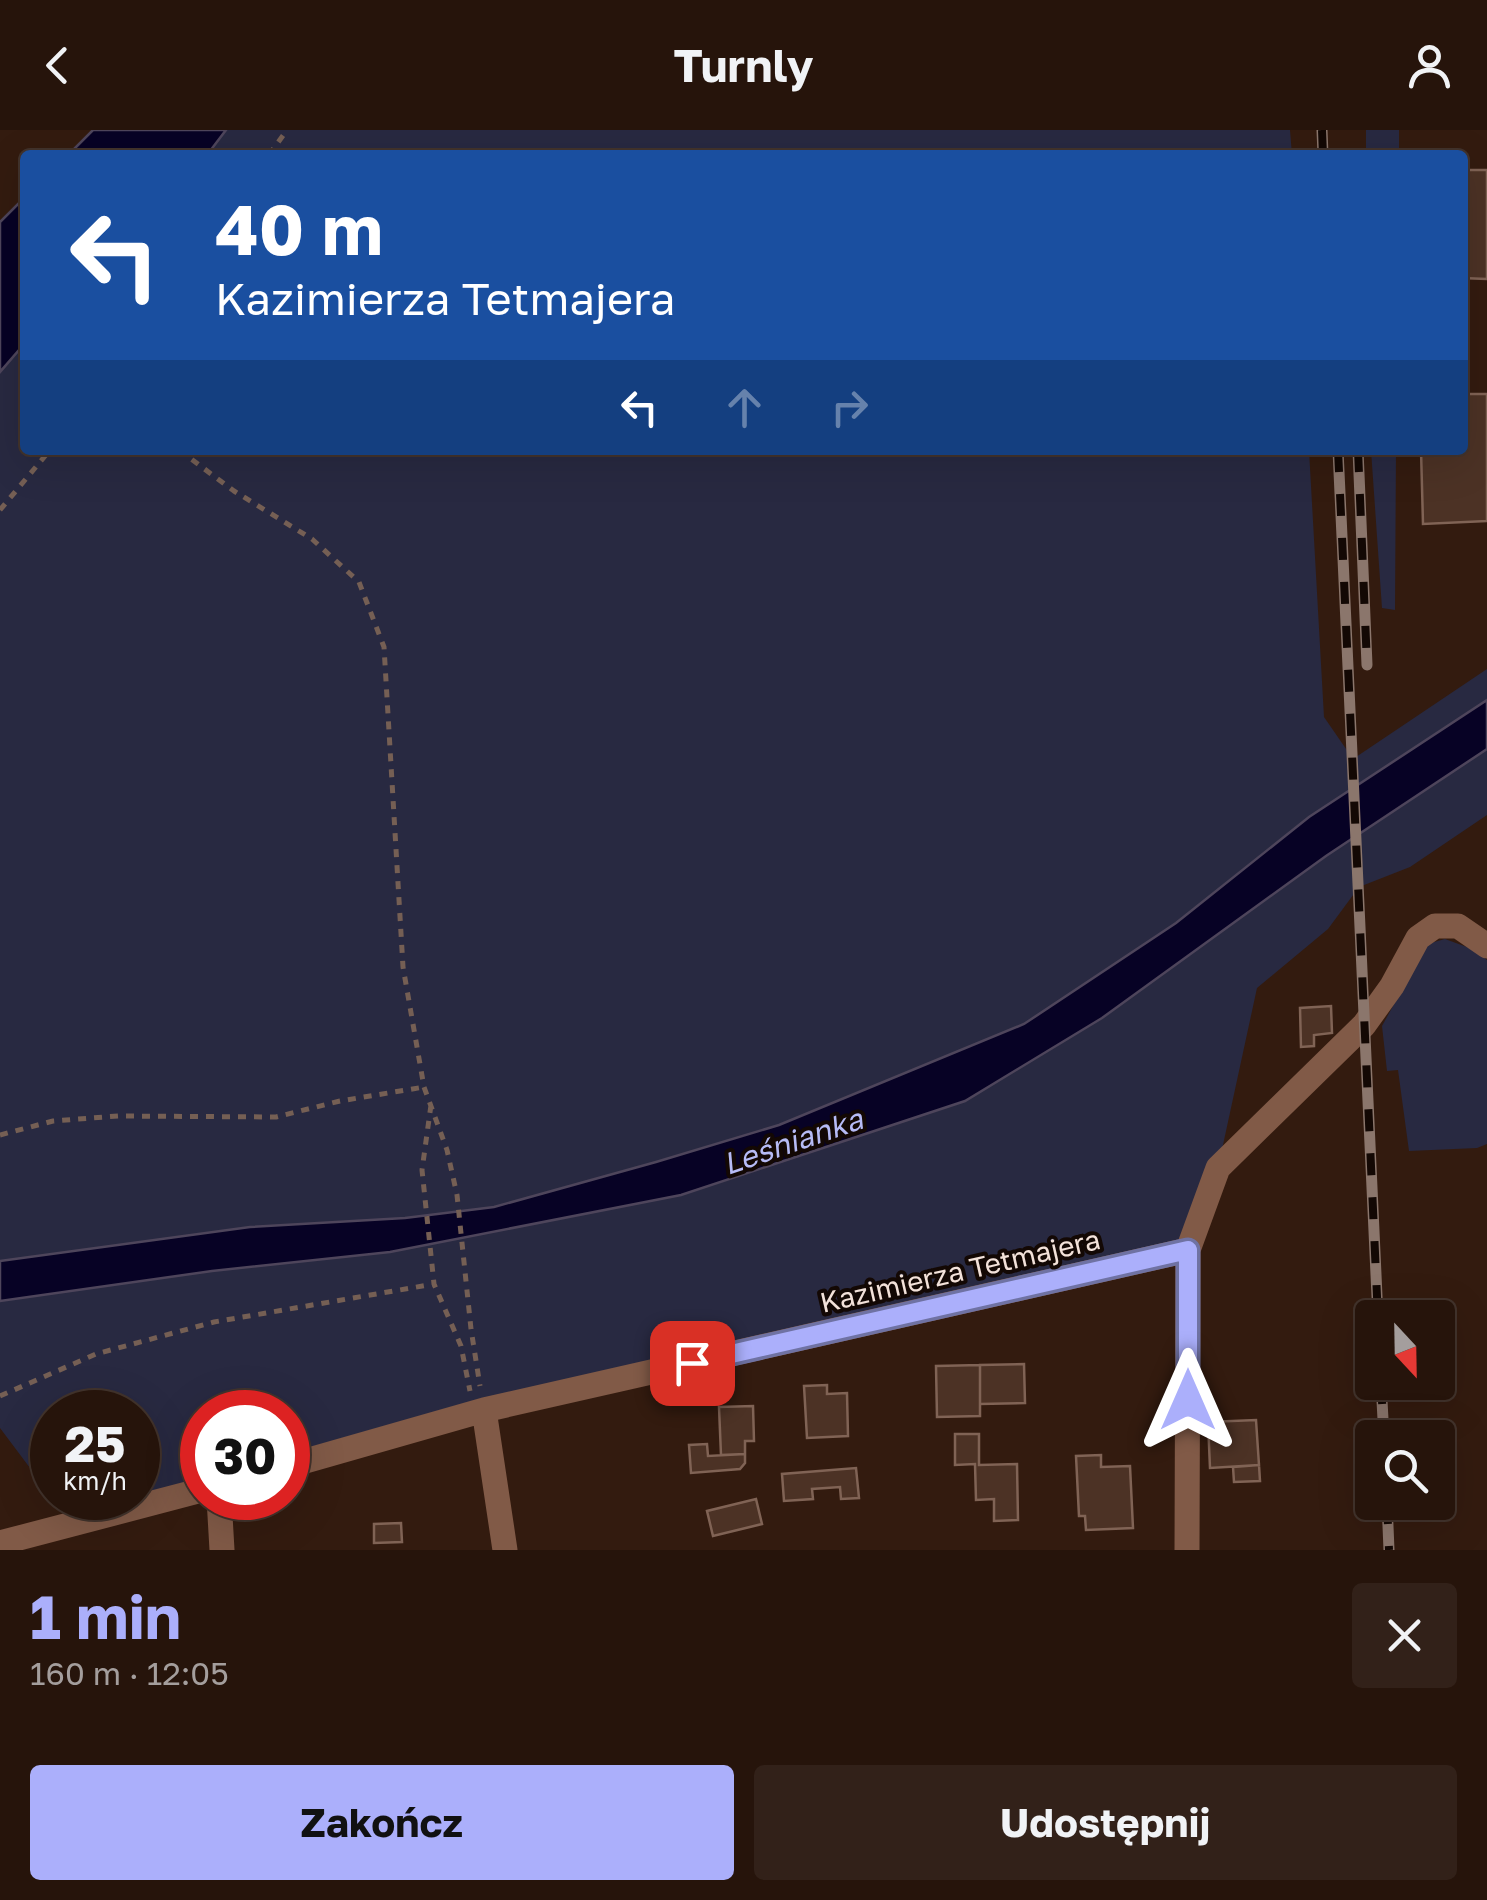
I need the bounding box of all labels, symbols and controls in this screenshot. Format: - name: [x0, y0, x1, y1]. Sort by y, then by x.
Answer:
- icon: back: [30, 38, 85, 93]
- text: Turnly: [673, 38, 814, 92]
- icon: person: [1402, 38, 1457, 93]
- text: 40 m: [215, 186, 383, 270]
- icon: left: [50, 190, 180, 320]
- text: Kazimierza Tetmajera: [215, 271, 676, 325]
- icon: left: [612, 380, 667, 435]
- icon: ahead: [717, 380, 772, 435]
- icon: right: [822, 380, 877, 435]
- water label: Leśnianka: [718, 1100, 868, 1182]
- street label: Kazimierza Tetmajera: [817, 1222, 1103, 1319]
- north arrow: [1355, 1300, 1455, 1400]
- map controls: [1355, 1300, 1455, 1520]
- pin: [650, 1321, 735, 1406]
- icon: arrive: [665, 1336, 720, 1391]
- position arrow: [1136, 1348, 1240, 1452]
- speed limit sign: 30: [180, 1390, 310, 1520]
- text: 25: [64, 1413, 125, 1473]
- button: search: [1355, 1420, 1455, 1520]
- text: km/h: [63, 1465, 127, 1496]
- text: 1 min: [30, 1580, 181, 1652]
- button: close: [1352, 1583, 1457, 1688]
- text: 160 m · 12:05: [30, 1654, 229, 1692]
- button: Zakończ: [30, 1765, 734, 1880]
- button: Udostępnij: [754, 1765, 1457, 1880]

